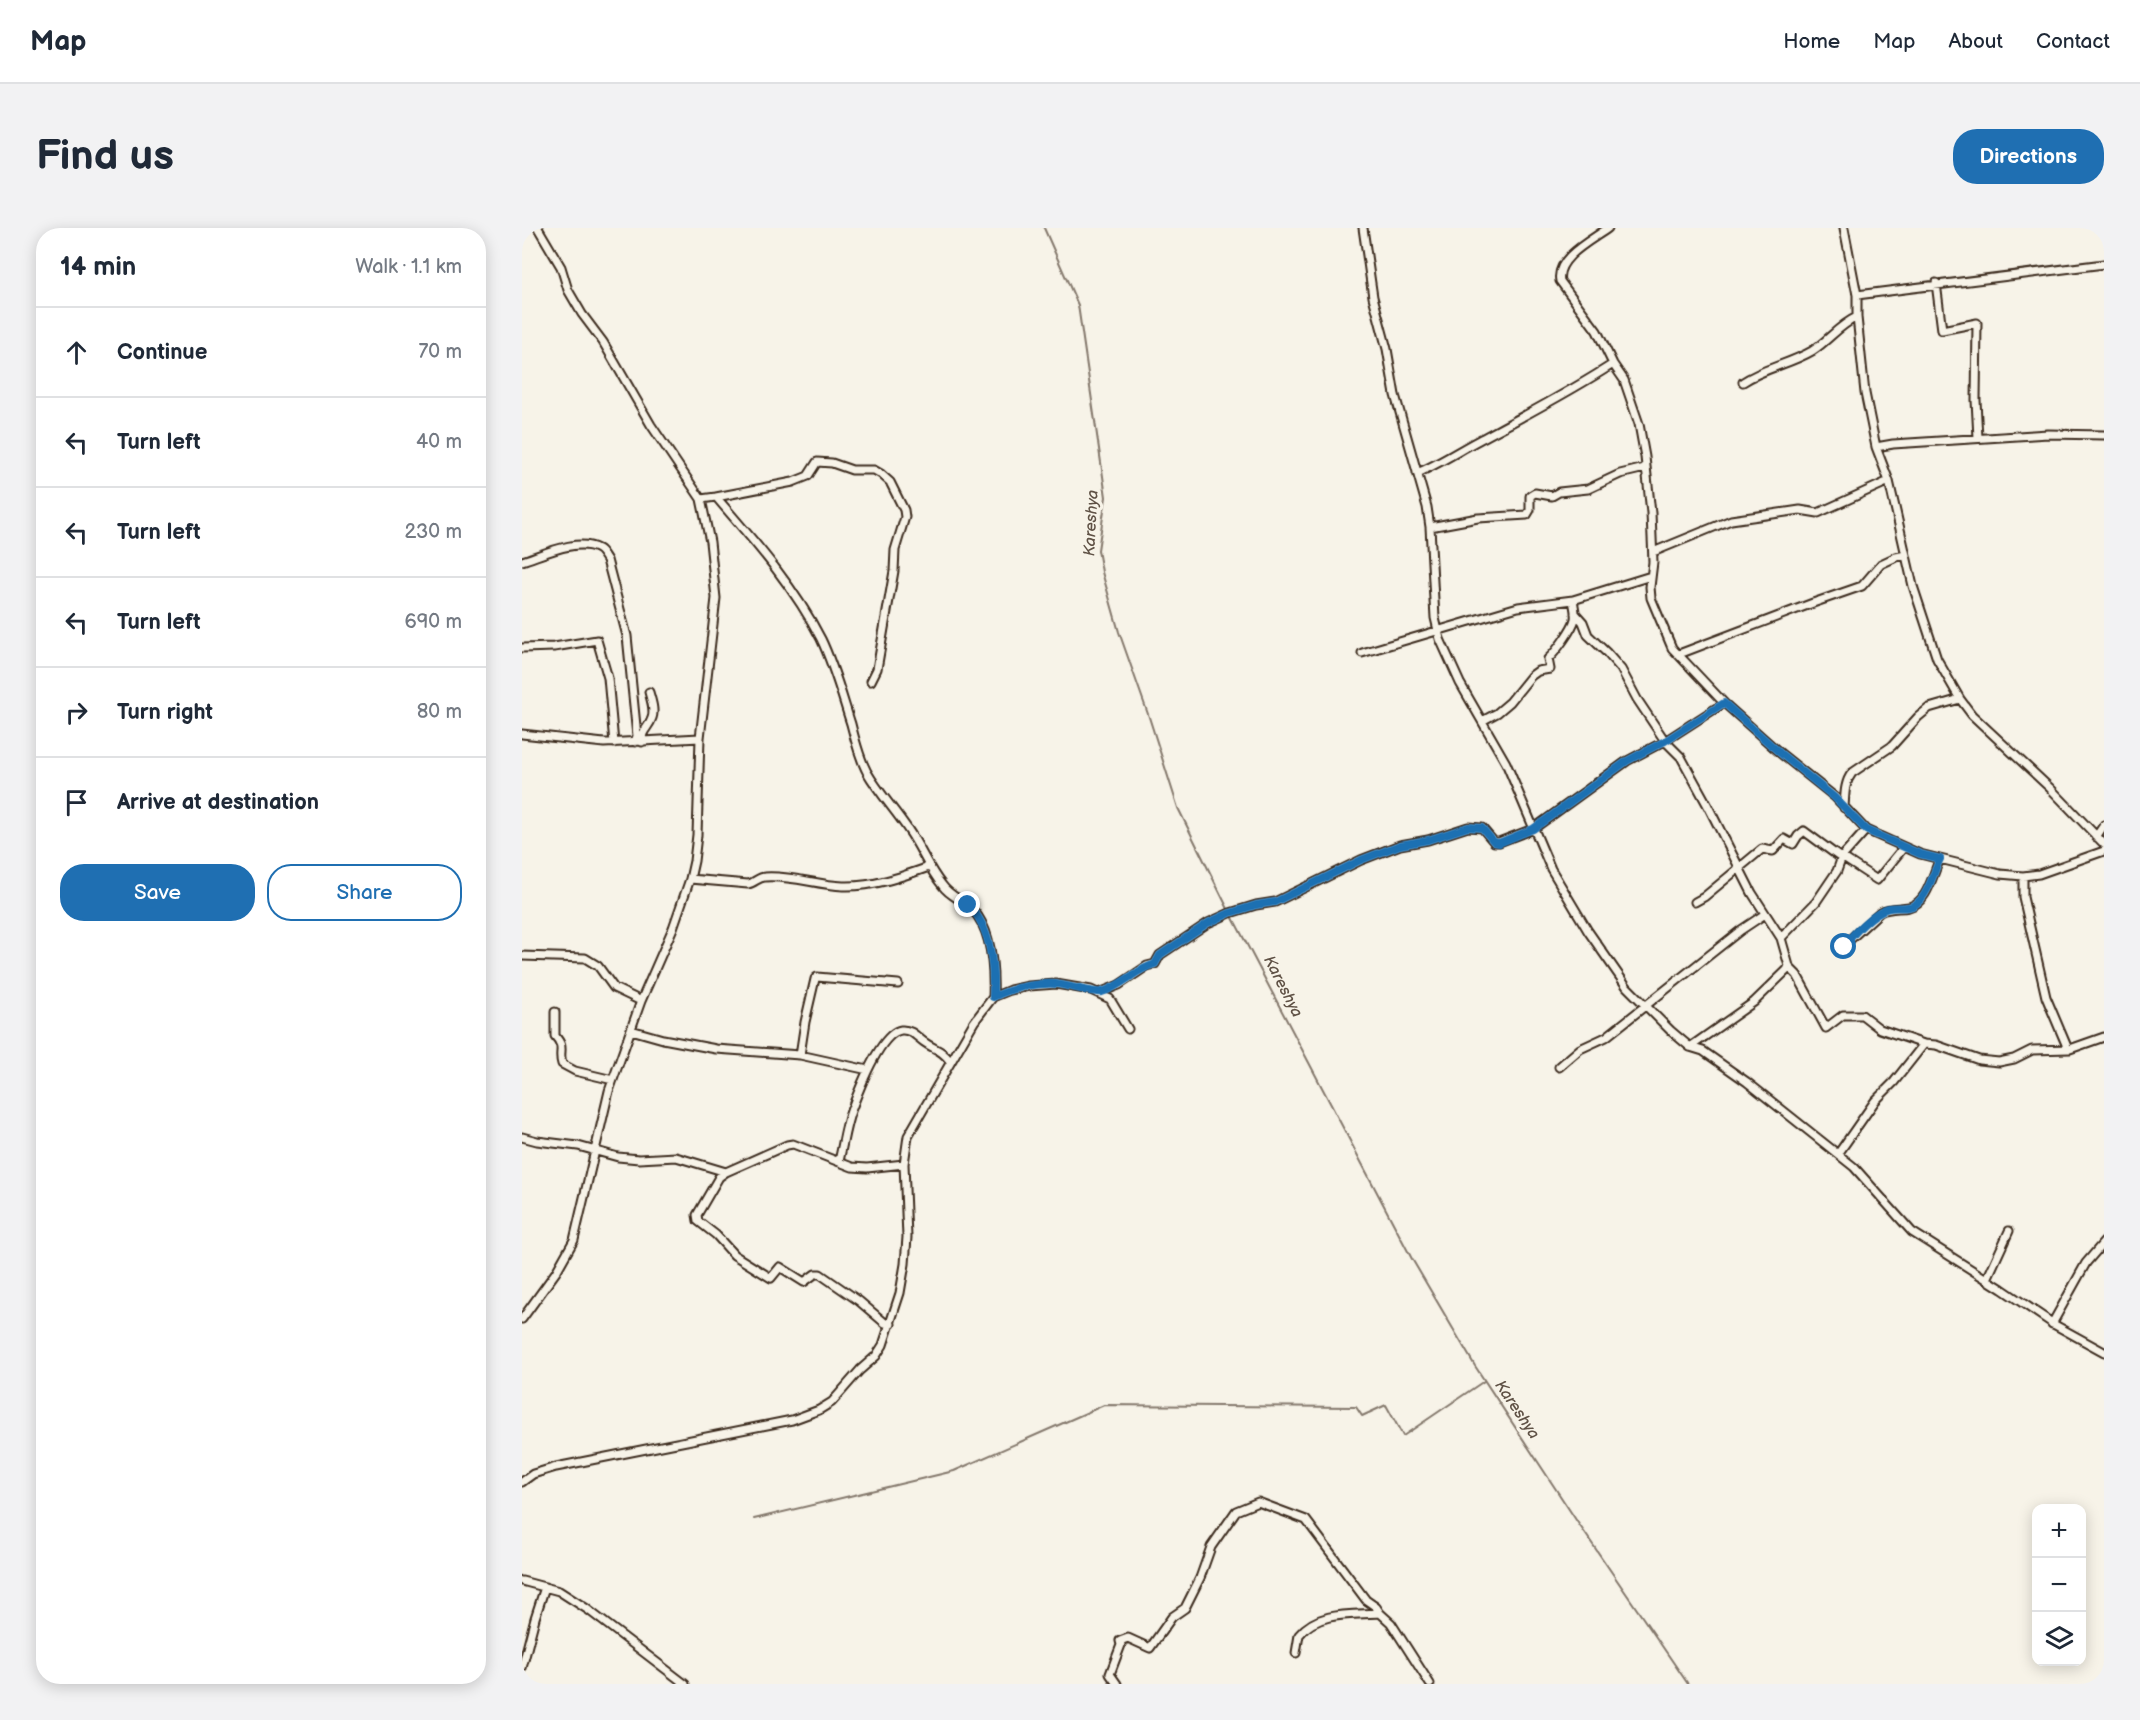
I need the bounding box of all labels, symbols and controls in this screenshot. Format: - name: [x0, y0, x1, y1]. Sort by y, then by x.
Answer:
- text: Map: [30, 25, 86, 58]
- text: Home: [1783, 29, 1840, 54]
- text: Map: [1873, 29, 1915, 54]
- text: About: [1948, 29, 2003, 54]
- text: Contact: [2036, 29, 2110, 54]
- button: Directions: [1953, 129, 2104, 184]
- text: Find us: [36, 131, 174, 182]
- text: 14 min: [60, 252, 136, 283]
- text: Walk · 1.1 km: [355, 255, 462, 279]
- icon: ahead: [60, 336, 93, 369]
- text: Continue: [117, 339, 207, 366]
- text: 70 m: [418, 340, 462, 364]
- icon: left: [60, 426, 93, 459]
- text: Turn left: [117, 429, 201, 456]
- text: 40 m: [416, 430, 462, 454]
- water label: Kareshya: [1080, 489, 1103, 557]
- icon: left: [60, 516, 93, 549]
- text: Turn left: [117, 519, 201, 546]
- text: 230 m: [405, 520, 462, 544]
- icon: left: [60, 606, 93, 639]
- text: Turn left: [117, 609, 201, 636]
- text: 690 m: [405, 610, 462, 634]
- icon: right: [60, 696, 93, 729]
- text: Turn right: [117, 699, 213, 726]
- text: 80 m: [417, 700, 462, 724]
- icon: arrive: [60, 786, 93, 819]
- text: Arrive at destination: [117, 789, 319, 816]
- button: Save: [60, 864, 255, 921]
- button: Share: [267, 864, 462, 921]
- route end: [954, 891, 980, 917]
- route start: [1830, 933, 1856, 959]
- water label: Kareshya: [1259, 953, 1306, 1021]
- water label: Kareshya: [1490, 1377, 1543, 1443]
- map controls: [2032, 1504, 2086, 1666]
- button: +: [2032, 1504, 2086, 1558]
- button: −: [2032, 1558, 2086, 1612]
- button: layers: [2032, 1612, 2086, 1666]

